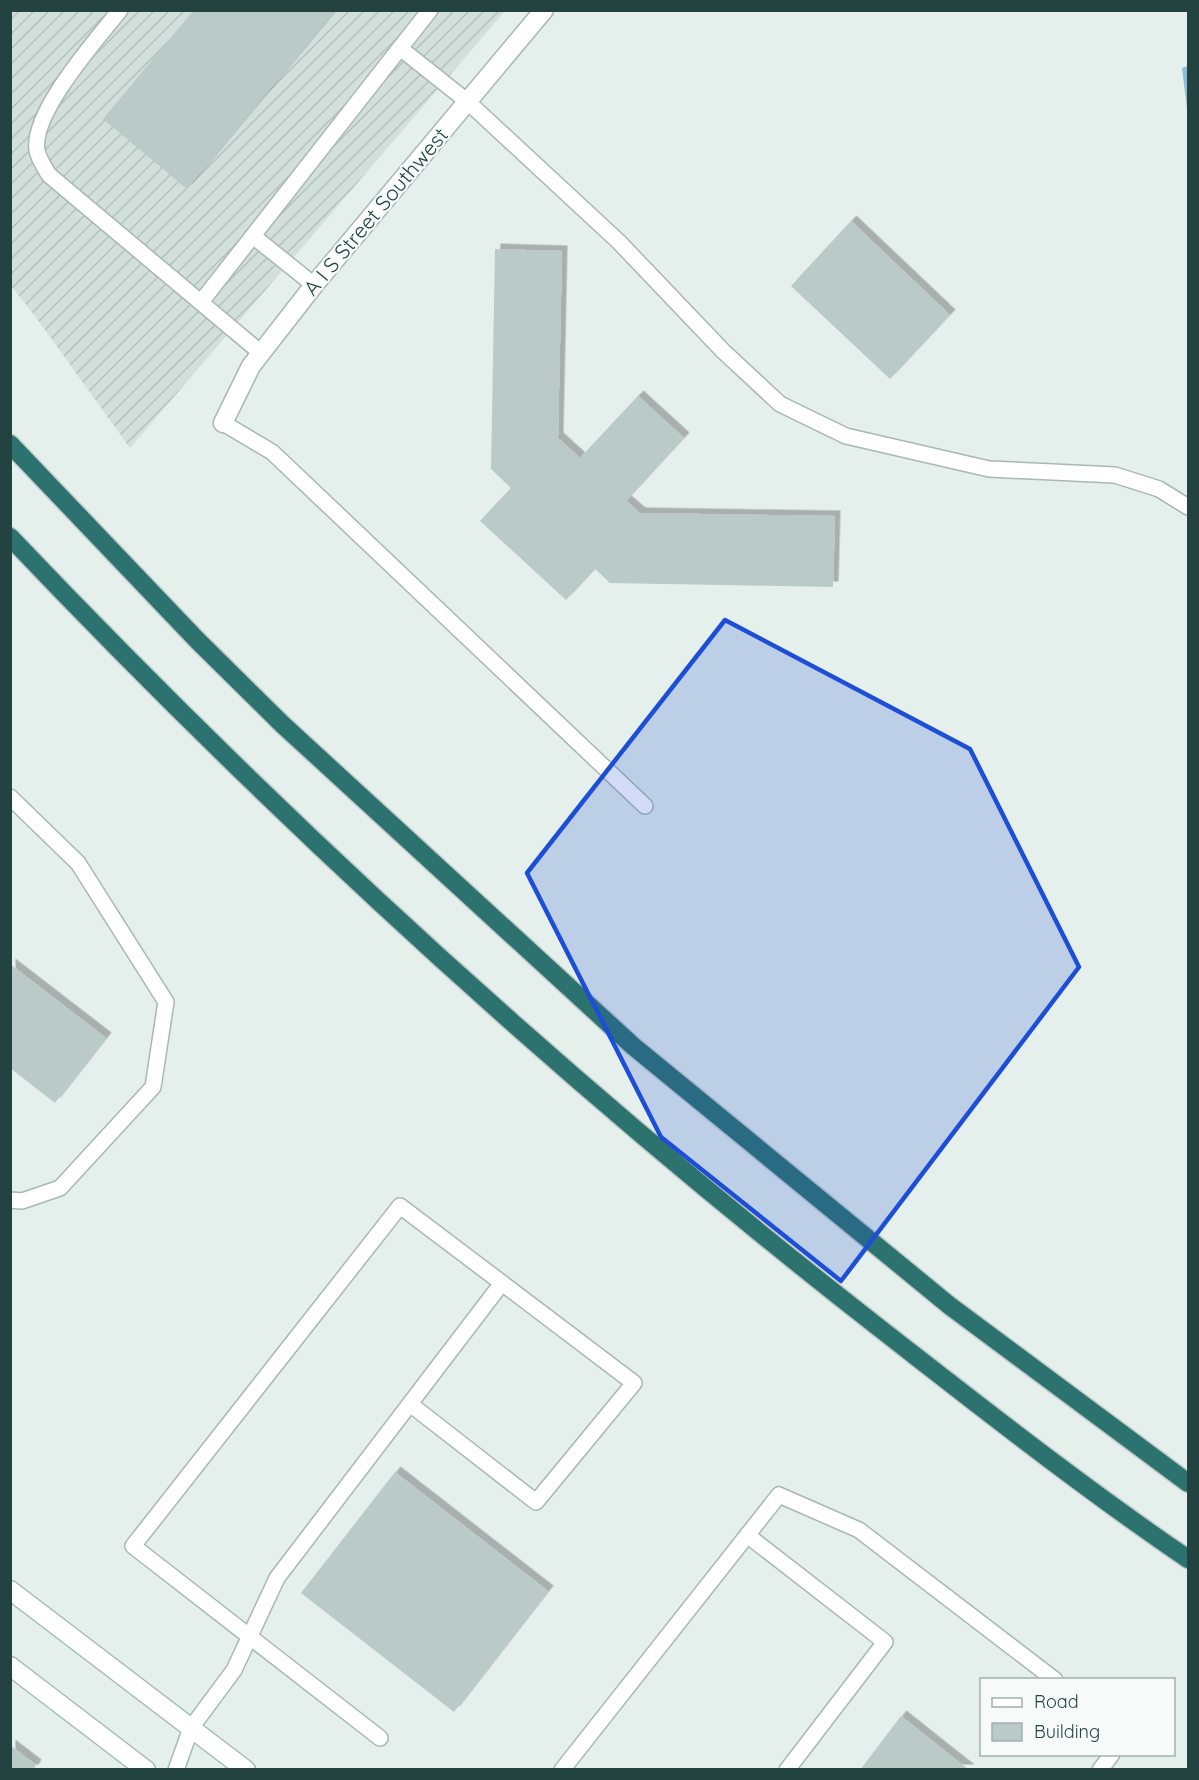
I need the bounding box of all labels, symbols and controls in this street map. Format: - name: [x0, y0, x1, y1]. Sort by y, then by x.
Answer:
- street label: A I S Street Southwest: [297, 122, 453, 301]
- legend: [980, 1678, 1175, 1756]
- text: Road: [1034, 1690, 1079, 1713]
- text: Building: [1034, 1720, 1100, 1743]

